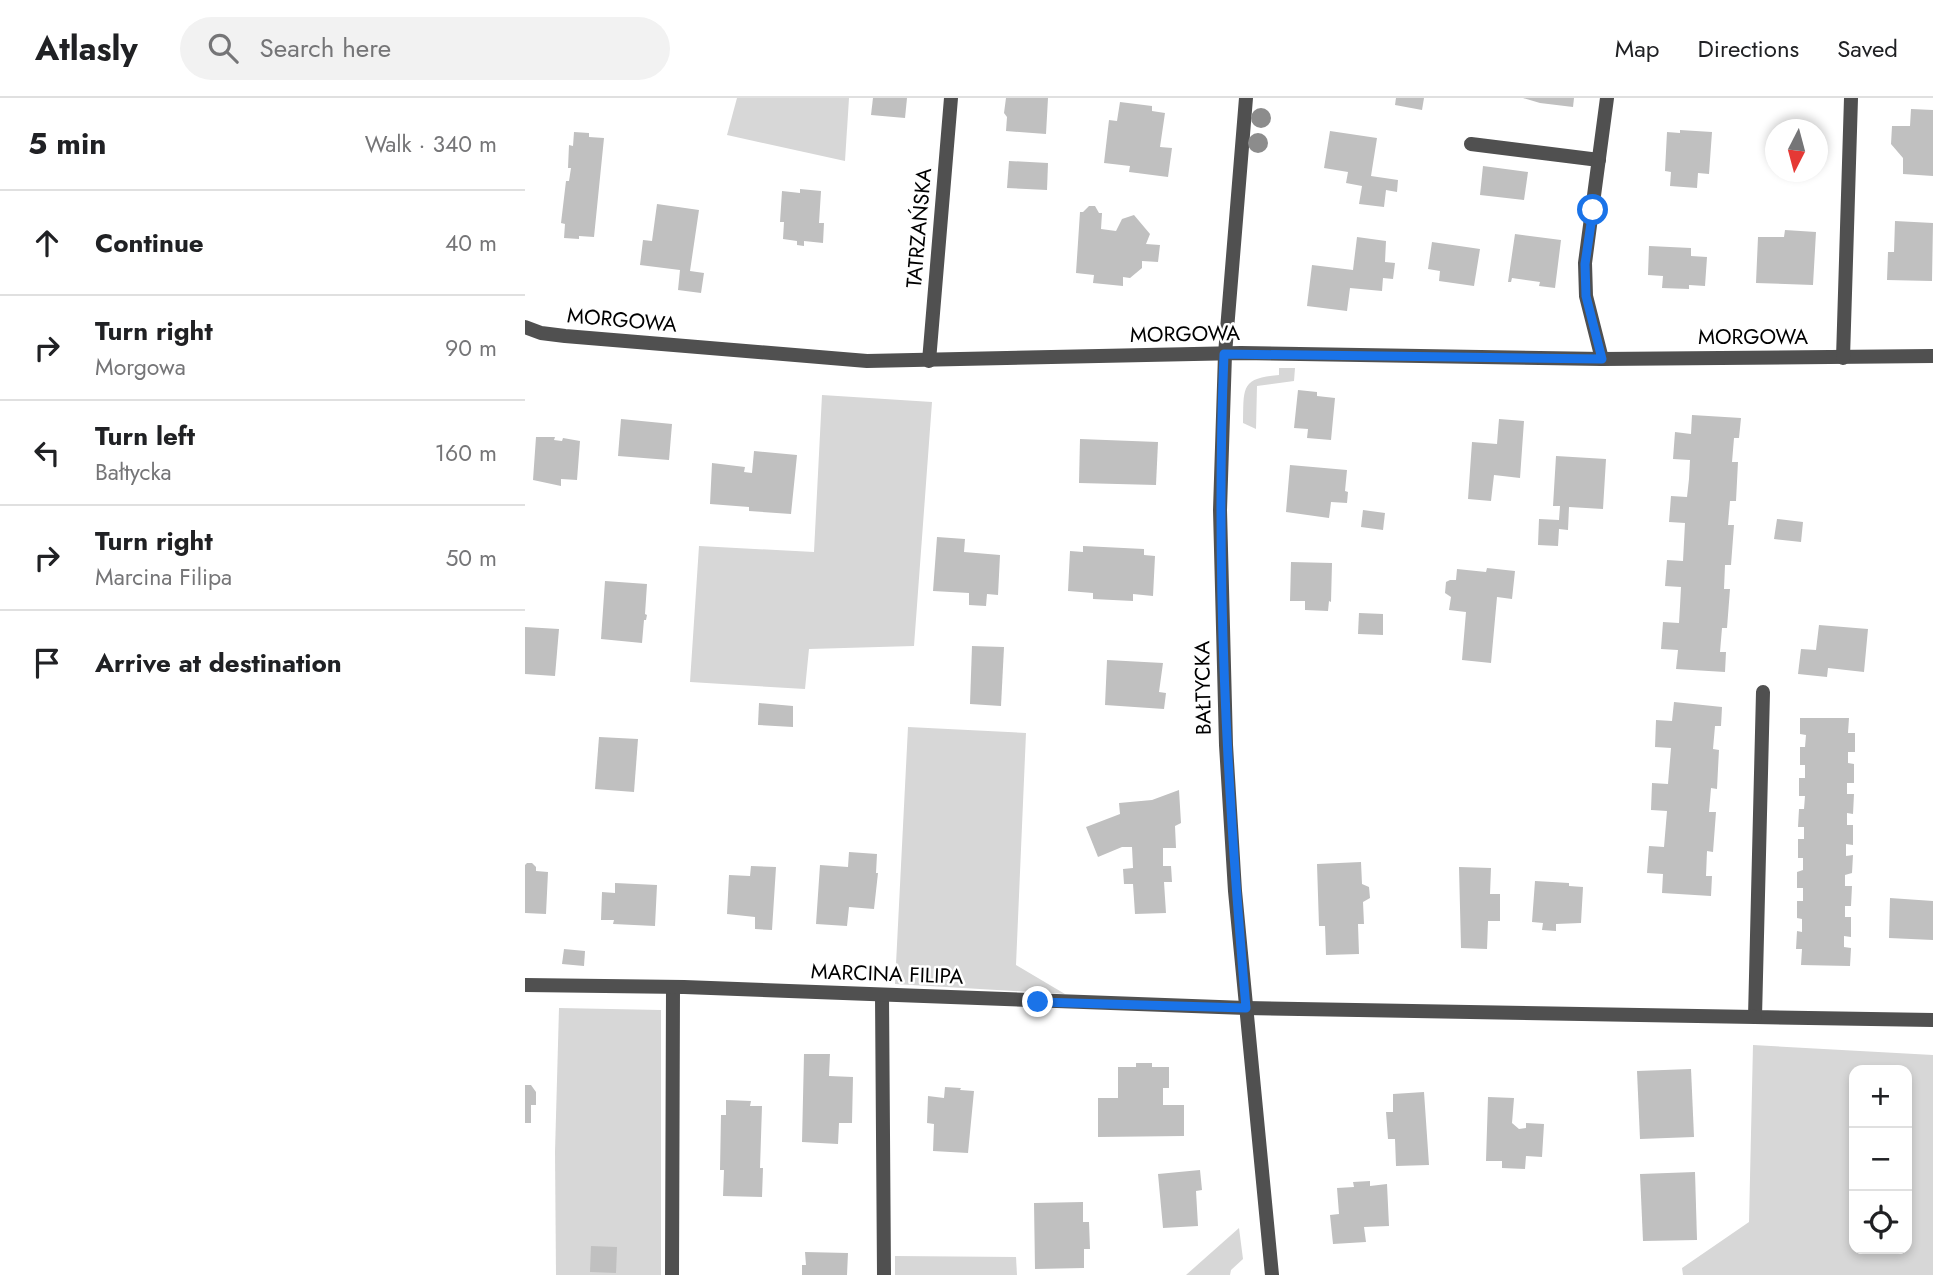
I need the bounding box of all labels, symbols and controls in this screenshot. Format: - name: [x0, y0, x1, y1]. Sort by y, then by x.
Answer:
- search box: [180, 17, 670, 80]
- text: Atlasly: [35, 25, 138, 72]
- icon: search: [204, 29, 242, 67]
- text: Search here: [260, 29, 391, 67]
- text: Map: [1615, 31, 1660, 66]
- text: Directions: [1698, 31, 1799, 66]
- text: Saved: [1837, 31, 1898, 66]
- north arrow: [1765, 119, 1828, 182]
- text: 5 min: [28, 122, 106, 165]
- text: Walk · 340 m: [365, 127, 497, 161]
- street label: TATRZAŃSKA: [899, 167, 939, 289]
- route start: [1577, 194, 1608, 225]
- icon: ahead: [28, 224, 66, 262]
- text: Continue: [95, 224, 204, 262]
- text: 40 m: [445, 226, 497, 260]
- street label: MORGOWA: [566, 300, 678, 340]
- text: Turn right: [95, 312, 213, 350]
- street label: MORGOWA: [1130, 318, 1240, 350]
- street label: MORGOWA: [1698, 322, 1808, 352]
- icon: right: [28, 329, 66, 367]
- text: 90 m: [445, 331, 497, 365]
- text: Morgowa: [95, 350, 186, 384]
- text: Turn left: [95, 417, 195, 455]
- icon: left: [28, 434, 66, 472]
- text: 160 m: [435, 436, 497, 470]
- text: Bałtycka: [95, 455, 172, 489]
- text: Turn right: [95, 522, 213, 560]
- icon: right: [28, 539, 66, 577]
- text: 50 m: [445, 541, 497, 575]
- text: Marcina Filipa: [95, 560, 232, 594]
- street label: BAŁTYCKA: [1187, 640, 1219, 735]
- icon: arrive: [28, 644, 66, 682]
- text: Arrive at destination: [95, 644, 342, 682]
- street label: MARCINA FILIPA: [810, 956, 964, 992]
- route end: [1022, 986, 1053, 1017]
- map controls: [1849, 1065, 1912, 1254]
- button: +: [1849, 1065, 1912, 1128]
- button: −: [1849, 1128, 1912, 1191]
- button: locate: [1849, 1191, 1912, 1254]

